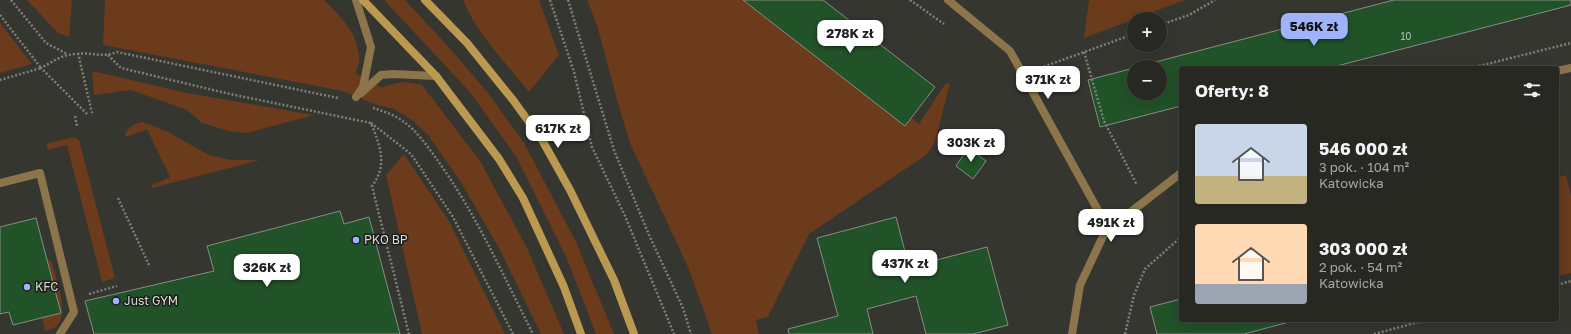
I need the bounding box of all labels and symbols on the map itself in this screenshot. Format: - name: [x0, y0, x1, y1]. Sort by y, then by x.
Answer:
- pin: 546K zł: [1277, 13, 1351, 47]
- pin: 278K zł: [813, 20, 887, 54]
- house number: 10: [1400, 30, 1412, 42]
- pin: 371K zł: [1011, 66, 1085, 100]
- pin: 617K zł: [521, 115, 595, 149]
- pin: 303K zł: [934, 129, 1008, 163]
- pin: 491K zł: [1074, 209, 1148, 243]
- place label: PKO BP: [364, 232, 408, 247]
- marker: PKO BP: [351, 235, 361, 245]
- pin: 437K zł: [868, 250, 942, 284]
- pin: 326K zł: [230, 254, 304, 288]
- place label: KFC: [35, 279, 59, 294]
- marker: KFC: [22, 282, 32, 292]
- place label: Just GYM: [124, 293, 178, 308]
- marker: Just GYM: [111, 296, 121, 306]

